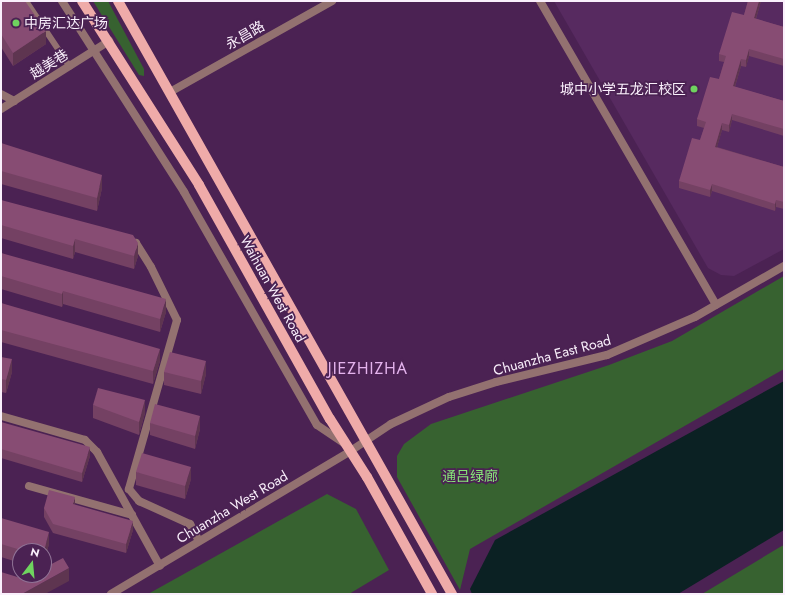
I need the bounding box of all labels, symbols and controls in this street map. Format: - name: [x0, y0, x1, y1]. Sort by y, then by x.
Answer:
- place label: 中房汇达广场: [24, 15, 108, 31]
- street label: 永昌路: [223, 17, 267, 53]
- marker: 中房汇达广场: [11, 18, 21, 28]
- street label: 越美巷: [27, 46, 71, 82]
- place label: 城中小学五龙汇校区: [560, 81, 686, 97]
- marker: 城中小学五龙汇校区: [689, 84, 699, 94]
- street label: Waihuan West Road: [237, 233, 309, 345]
- street label: Chuanzha East Road: [491, 331, 613, 379]
- district label: JIEZHIZHA: [328, 359, 408, 379]
- street label: Chuanzha West Road: [173, 467, 291, 547]
- park label: 通吕绿廊: [442, 468, 498, 484]
- north arrow: [12, 543, 52, 583]
- text: N: [29, 544, 41, 561]

